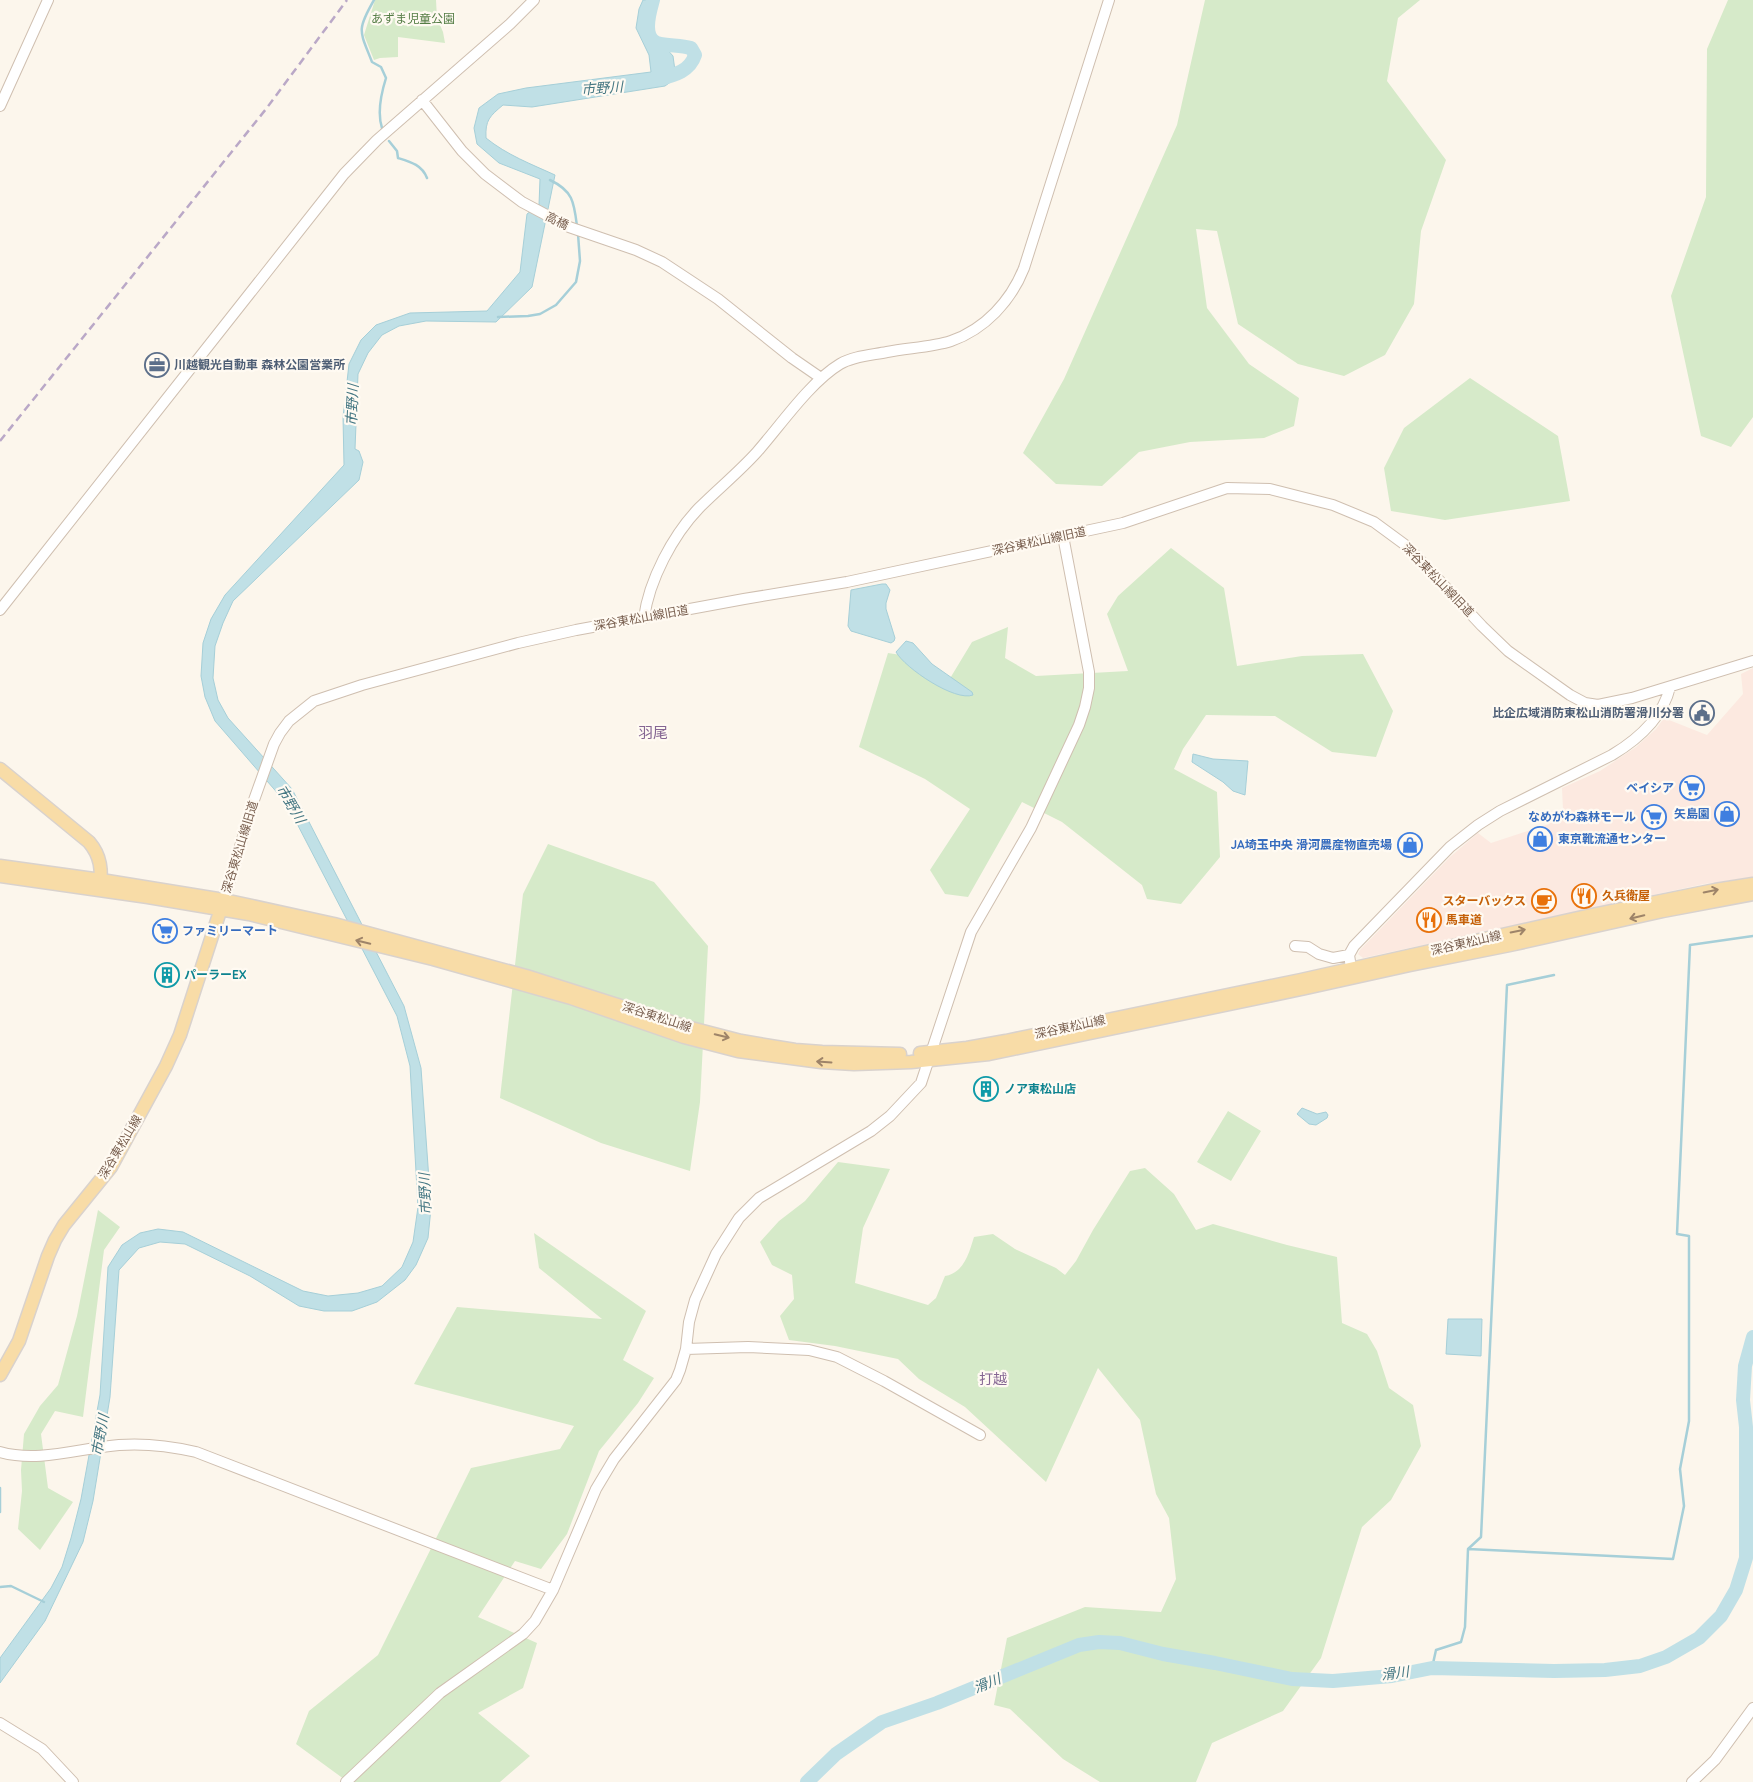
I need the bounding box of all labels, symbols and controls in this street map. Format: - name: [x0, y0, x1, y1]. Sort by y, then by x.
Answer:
- park label: あずま児童公園: [371, 11, 455, 26]
- water label: 市野川: [580, 77, 626, 98]
- street label: 高橋: [543, 209, 571, 233]
- office icon: 川越観光自動車 森林公園営業所: [144, 352, 170, 378]
- place label: 川越観光自動車 森林公園営業所: [174, 357, 345, 372]
- water label: 市野川: [342, 382, 362, 426]
- street label: 深谷東松山線旧道: [990, 523, 1087, 558]
- street label: 深谷東松山線旧道: [1400, 540, 1477, 619]
- street label: 深谷東松山線旧道: [592, 602, 689, 633]
- public building icon: 比企広域消防東松山消防署滑川分署: [1689, 700, 1715, 726]
- place label: 比企広域消防東松山消防署滑川分署: [1492, 705, 1684, 720]
- district label: 羽尾: [638, 723, 668, 742]
- supermarket icon: ベイシア: [1679, 775, 1705, 801]
- place label: ベイシア: [1626, 780, 1674, 795]
- water label: 市野川: [272, 781, 311, 828]
- street label: 深谷東松山線旧道: [218, 799, 261, 895]
- shop icon: 矢島園: [1714, 801, 1740, 827]
- supermarket icon: なめがわ森林モール: [1641, 804, 1667, 830]
- place label: 矢島園: [1674, 806, 1710, 821]
- place label: なめがわ森林モール: [1528, 809, 1636, 824]
- shop icon: 東京靴流通センター: [1527, 826, 1553, 852]
- place label: 東京靴流通センター: [1558, 831, 1666, 846]
- shop icon: JA埼玉中央 滑河農産物直売場: [1397, 832, 1423, 858]
- place label: JA埼玉中央 滑河農産物直売場: [1231, 837, 1392, 852]
- restaurant icon: 久兵衛屋: [1571, 883, 1597, 909]
- one-way arrow: [1703, 886, 1719, 895]
- cafe icon: スターバックス: [1531, 888, 1557, 914]
- place label: 久兵衛屋: [1602, 888, 1650, 903]
- place label: スターバックス: [1442, 893, 1526, 908]
- restaurant icon: 馬車道: [1416, 907, 1442, 933]
- place label: 馬車道: [1446, 912, 1482, 927]
- one-way arrow: [1629, 913, 1645, 922]
- supermarket icon: ファミリーマート: [152, 918, 178, 944]
- place label: ファミリーマート: [182, 923, 278, 938]
- one-way arrow: [1510, 926, 1526, 935]
- street label: 深谷東松山線: [1429, 927, 1503, 958]
- one-way arrow: [356, 937, 372, 946]
- building icon: パーラーEX: [154, 962, 180, 988]
- place label: パーラーEX: [184, 967, 247, 982]
- street label: 深谷東松山線: [621, 998, 694, 1035]
- street label: 深谷東松山線: [1033, 1012, 1107, 1041]
- one-way arrow: [714, 1032, 730, 1041]
- one-way arrow: [816, 1058, 832, 1067]
- building icon: ノア東松山店: [973, 1076, 999, 1102]
- place label: ノア東松山店: [1004, 1081, 1076, 1096]
- street label: 深谷東松山線: [95, 1112, 145, 1181]
- water label: 市野川: [415, 1171, 435, 1215]
- district label: 打越: [979, 1370, 1007, 1388]
- water label: 市野川: [87, 1411, 113, 1457]
- water label: 滑川: [1380, 1662, 1412, 1684]
- water label: 滑川: [971, 1669, 1005, 1697]

